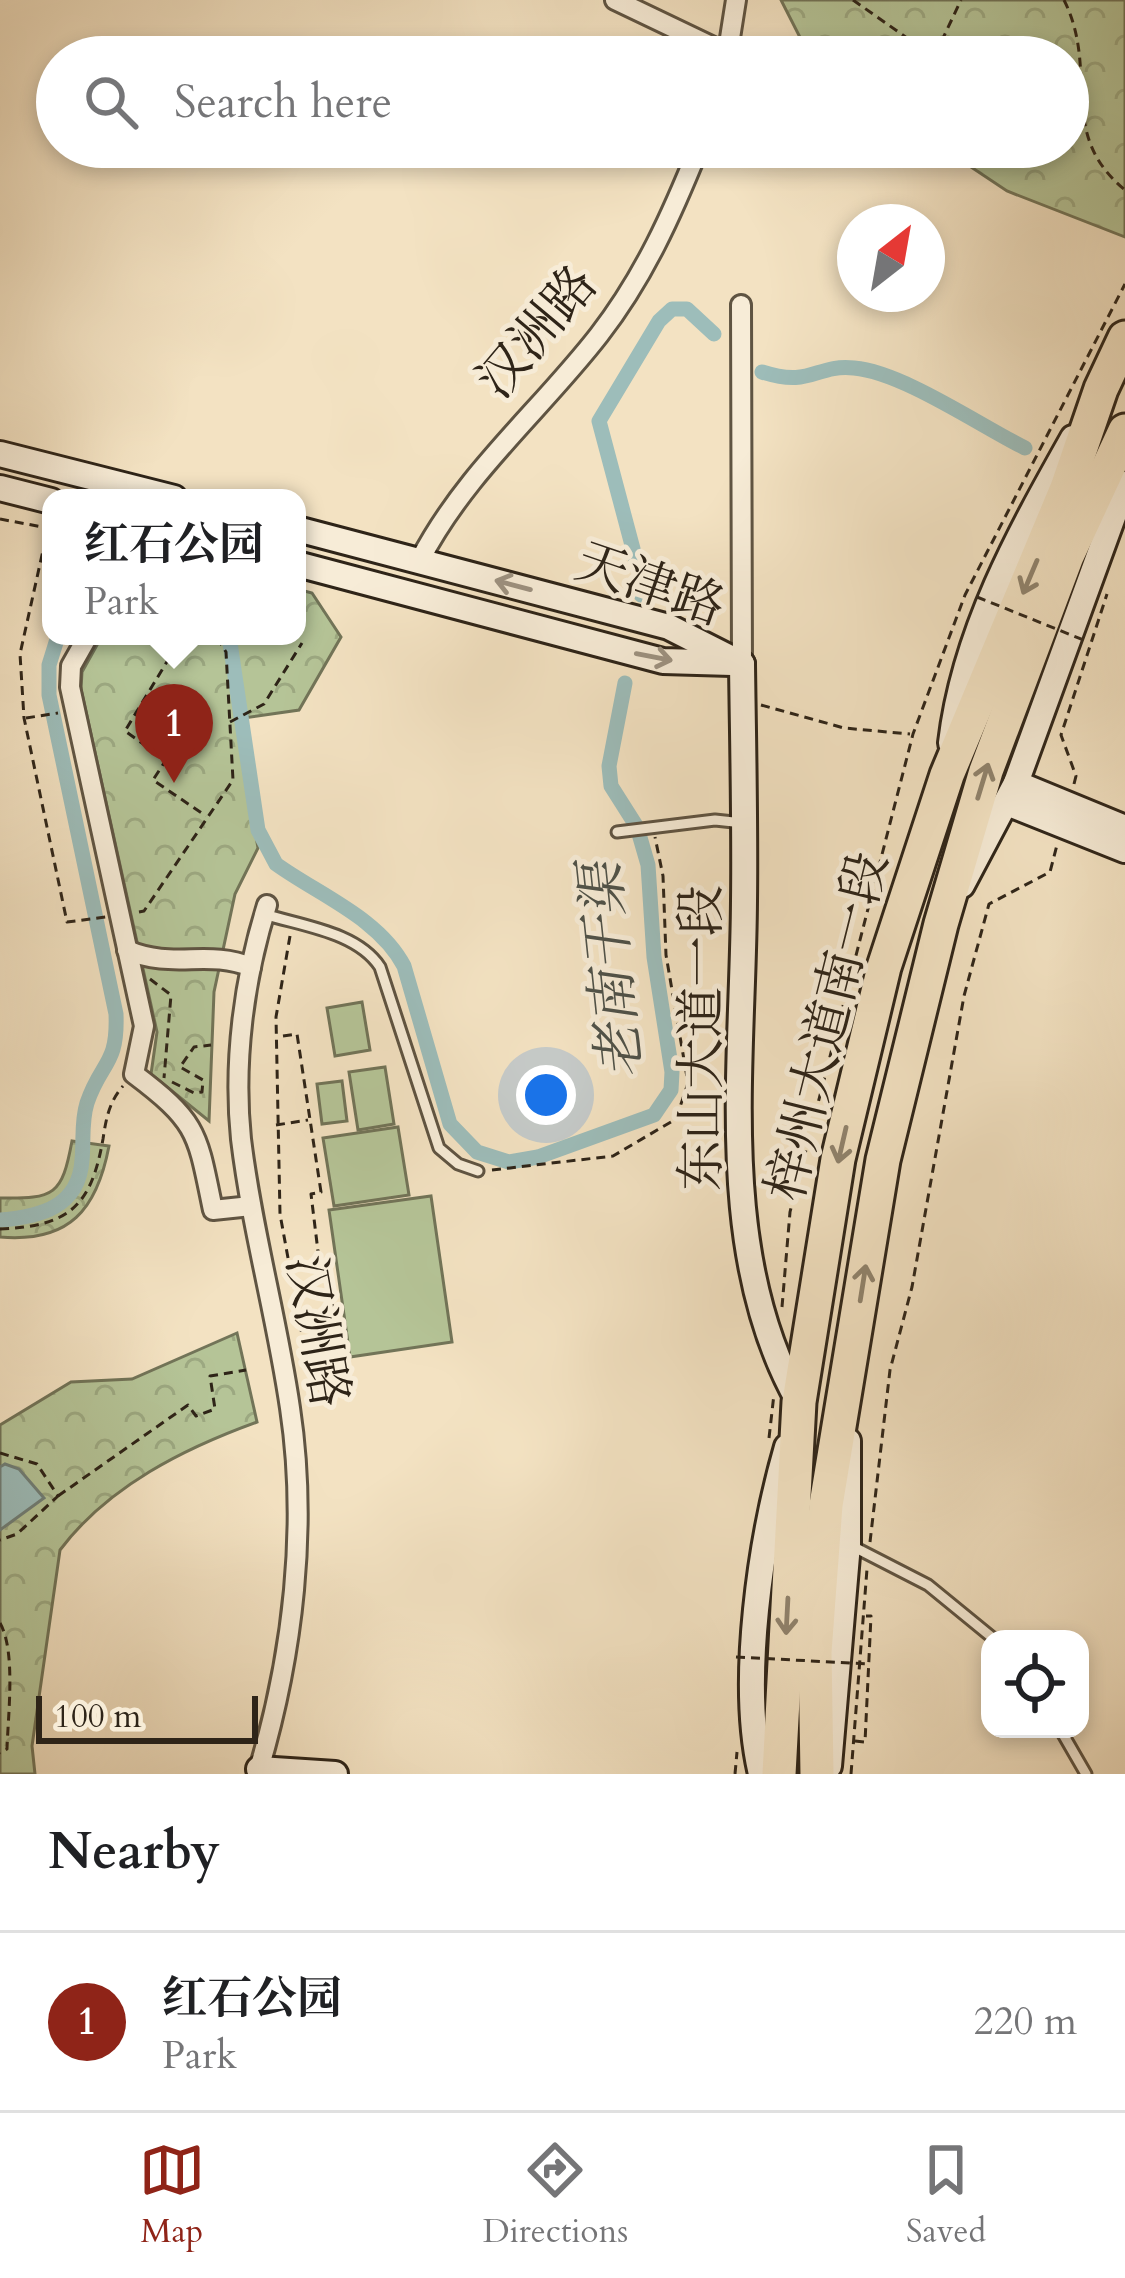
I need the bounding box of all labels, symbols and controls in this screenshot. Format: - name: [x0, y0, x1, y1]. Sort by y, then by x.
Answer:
- search box: [36, 36, 1089, 168]
- icon: search: [78, 69, 144, 135]
- text: Search here: [174, 72, 392, 133]
- north arrow: [837, 204, 945, 312]
- street label: 汉洲路: [462, 251, 614, 413]
- popup: [42, 489, 306, 645]
- text: 红石公园: [84, 514, 264, 575]
- street label: 天津路: [567, 527, 734, 643]
- one-way arrow: [1018, 558, 1039, 595]
- one-way arrow: [495, 573, 533, 595]
- text: Park: [84, 575, 159, 628]
- one-way arrow: [634, 647, 672, 670]
- pin: 1: [135, 684, 213, 783]
- one-way arrow: [973, 763, 995, 801]
- street label: 梓州大道南一段: [751, 845, 905, 1208]
- water label: 老南干渠: [564, 853, 660, 1082]
- street label: 东山大道一段: [667, 885, 737, 1191]
- your location: [516, 1065, 576, 1125]
- one-way arrow: [829, 1126, 852, 1164]
- street label: 汉洲路: [269, 1250, 365, 1413]
- one-way arrow: [852, 1264, 875, 1303]
- one-way arrow: [775, 1596, 798, 1635]
- map controls: [981, 1630, 1089, 1738]
- button: locate: [981, 1630, 1089, 1738]
- scale bar: [36, 1690, 258, 1743]
- text: 100 m: [54, 1694, 141, 1739]
- text: Nearby: [48, 1817, 220, 1887]
- text: 红石公园: [162, 1968, 342, 2029]
- text: 1: [77, 1995, 97, 2048]
- text: 220 m: [974, 1995, 1077, 2048]
- text: Park: [162, 2029, 237, 2082]
- tab: Map: [139, 2137, 205, 2254]
- tab: Directions: [483, 2137, 628, 2254]
- tab: Saved: [906, 2137, 986, 2254]

